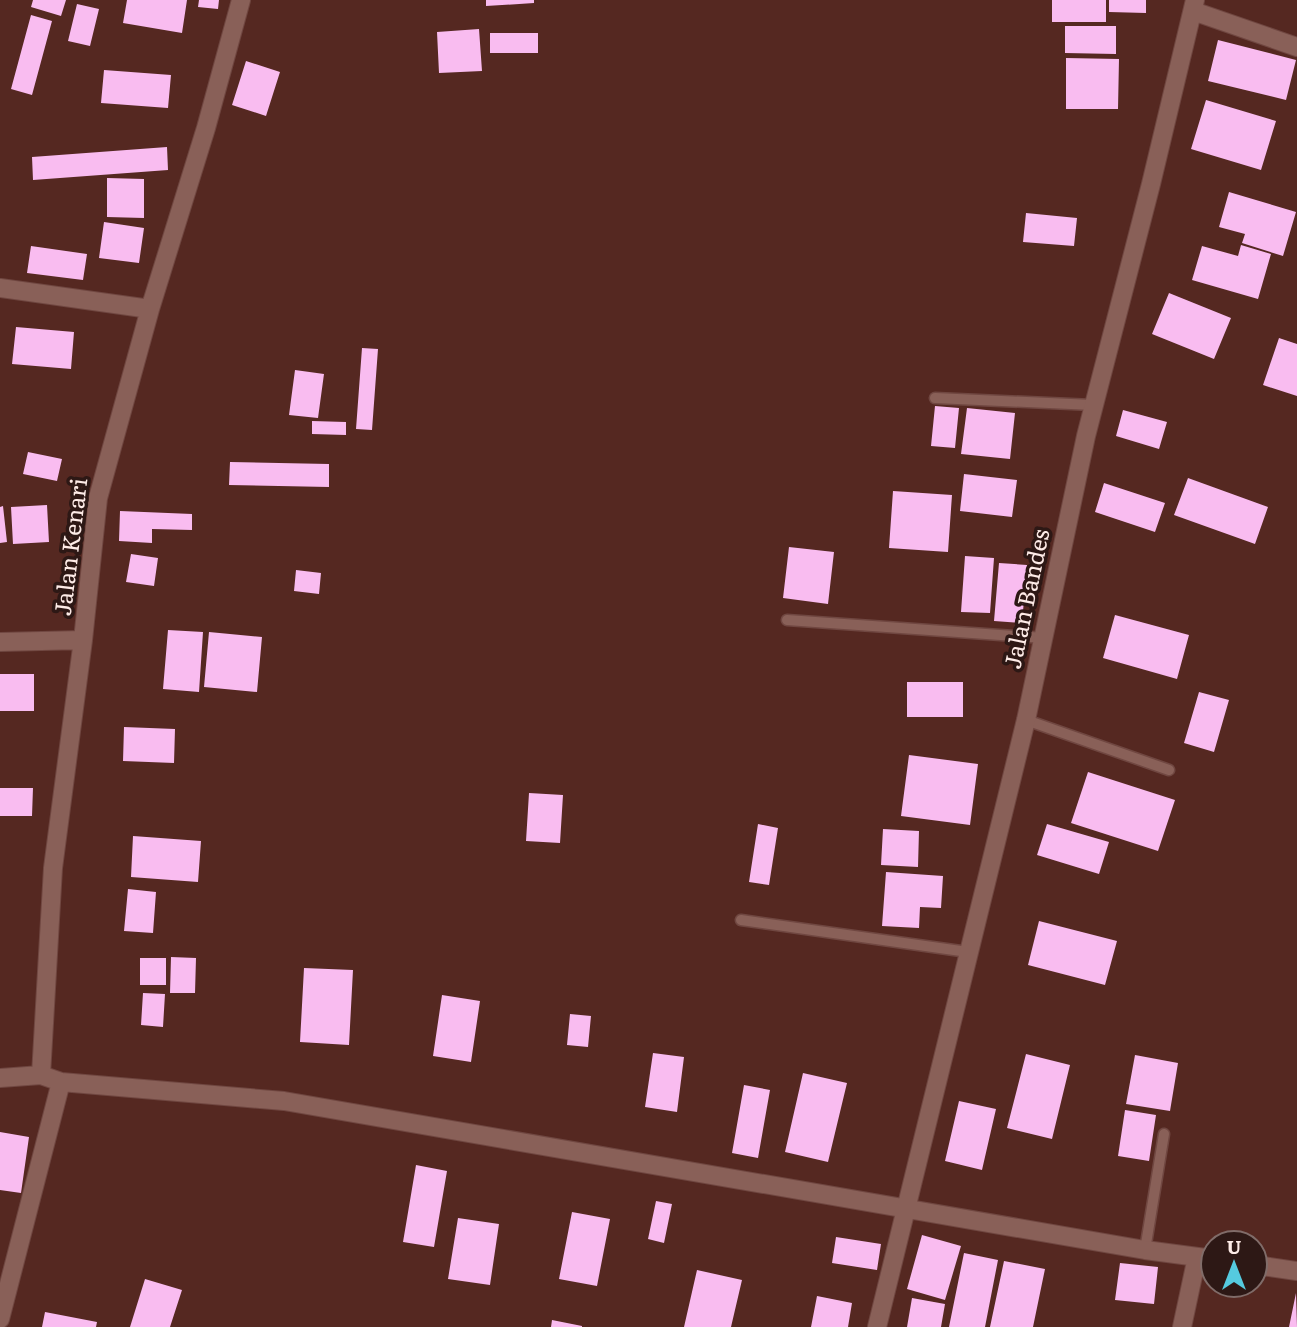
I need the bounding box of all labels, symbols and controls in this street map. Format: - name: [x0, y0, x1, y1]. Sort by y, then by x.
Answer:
- street label: Jalan Kenari: [44, 476, 94, 618]
- street label: Jalan Bandes: [994, 525, 1056, 672]
- north arrow: [1199, 1229, 1269, 1299]
- text: U: [1227, 1232, 1242, 1260]

